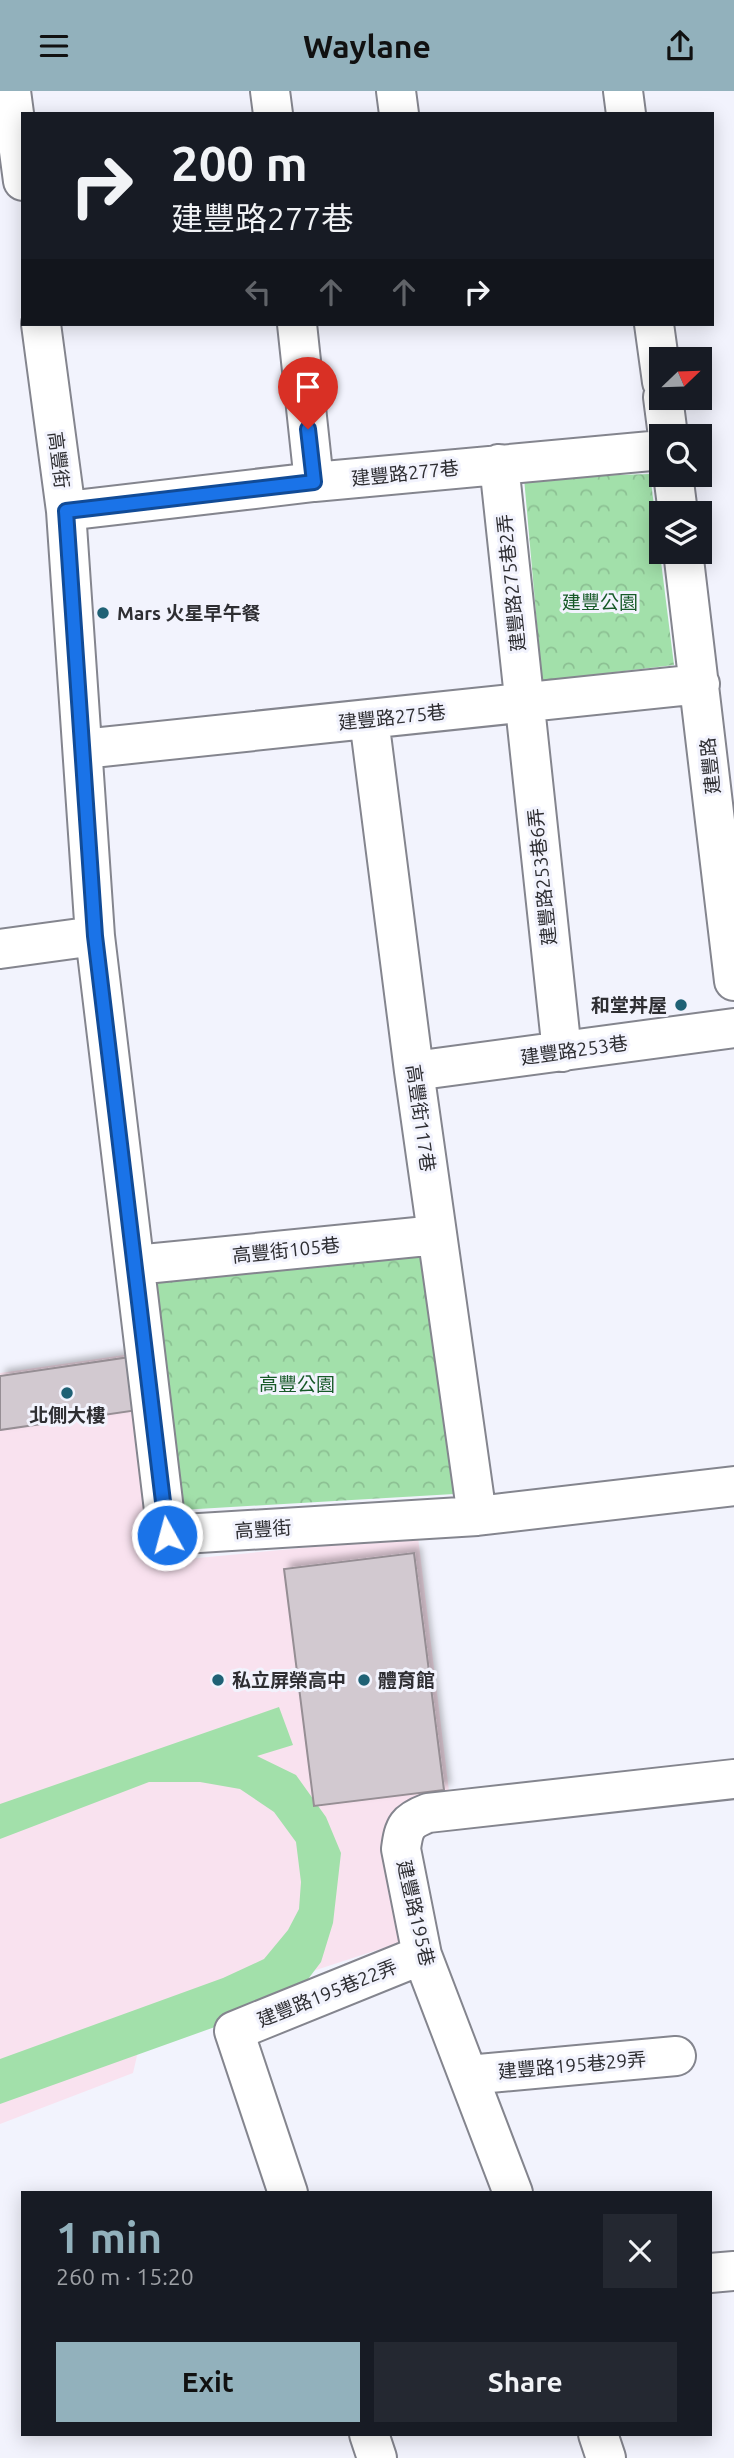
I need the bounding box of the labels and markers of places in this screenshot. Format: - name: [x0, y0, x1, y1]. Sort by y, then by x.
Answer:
- pin: [278, 357, 338, 429]
- place label: Mars 火星早午餐: [117, 602, 261, 624]
- marker: Mars 火星早午餐: [95, 605, 111, 621]
- place label: 和堂丼屋: [591, 994, 667, 1016]
- marker: 和堂丼屋: [673, 997, 689, 1013]
- marker: 北側大樓: [59, 1385, 75, 1401]
- place label: 北側大樓: [29, 1404, 105, 1426]
- place label: 私立屏榮高中: [232, 1669, 346, 1691]
- place label: 體育館: [378, 1669, 435, 1691]
- marker: 私立屏榮高中: [210, 1672, 226, 1688]
- marker: 體育館: [356, 1672, 372, 1688]

